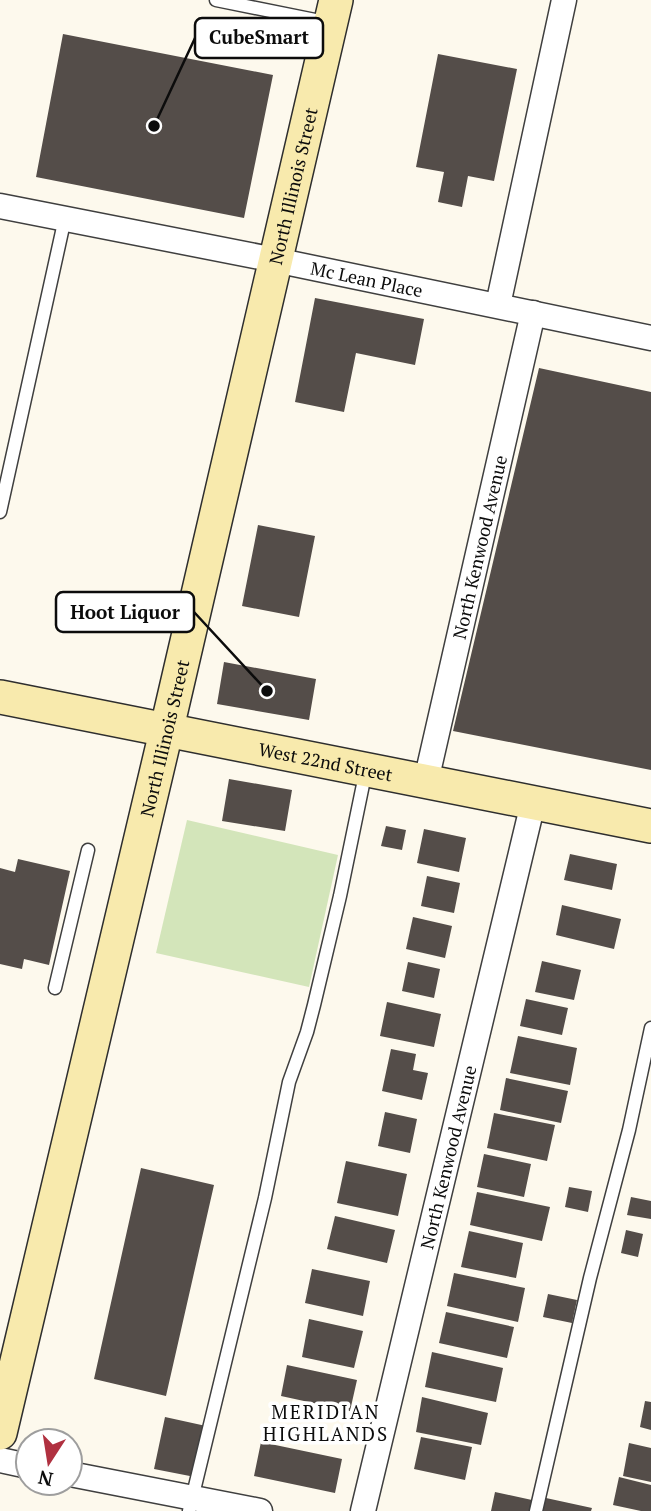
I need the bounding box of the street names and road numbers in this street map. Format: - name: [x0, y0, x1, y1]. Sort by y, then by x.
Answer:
- street label: North Illinois Street: [263, 105, 323, 267]
- street label: Mc Lean Place: [309, 256, 425, 302]
- street label: North Kenwood Avenue: [447, 453, 512, 641]
- street label: North Illinois Street: [134, 657, 195, 819]
- street label: West 22nd Street: [257, 737, 395, 787]
- street label: North Kenwood Avenue: [414, 1063, 482, 1251]

